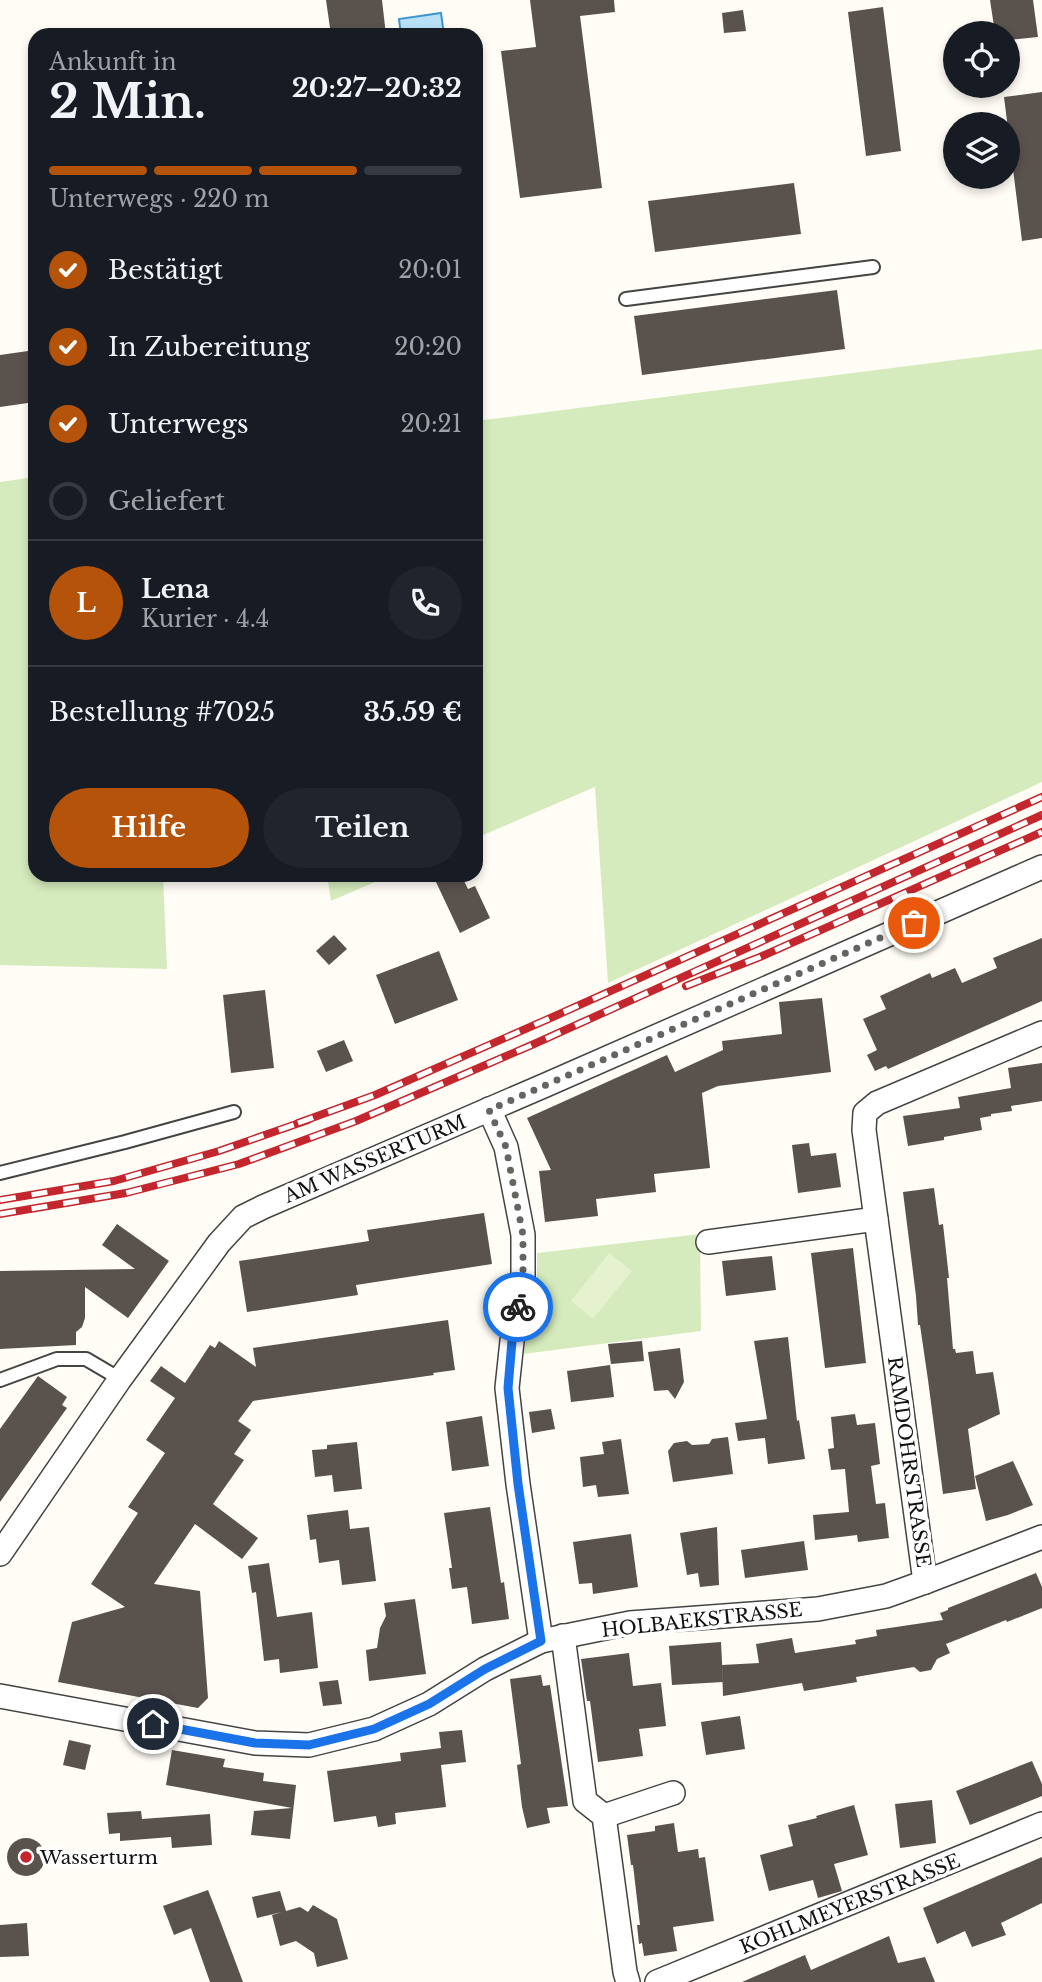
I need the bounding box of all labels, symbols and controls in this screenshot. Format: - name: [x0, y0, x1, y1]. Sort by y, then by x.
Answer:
- map controls: [943, 21, 1020, 189]
- button: locate: [943, 21, 1020, 98]
- text: Ankunft in: [49, 48, 177, 76]
- text: 20:27–20:32: [292, 72, 462, 104]
- text: 2 Min.: [49, 73, 206, 130]
- button: layers: [943, 112, 1020, 189]
- text: Unterwegs · 220 m: [49, 185, 269, 213]
- icon: check: [49, 251, 87, 289]
- text: Bestätigt: [108, 254, 223, 286]
- text: 20:01: [398, 256, 462, 284]
- icon: check: [49, 328, 87, 366]
- text: In Zubereitung: [108, 331, 310, 363]
- text: 20:20: [394, 333, 462, 361]
- icon: check: [49, 405, 87, 443]
- text: Unterwegs: [108, 408, 249, 440]
- text: 20:21: [400, 410, 462, 438]
- text: Geliefert: [108, 485, 225, 517]
- button: phone: [388, 566, 462, 640]
- text: Lena: [141, 573, 210, 605]
- text: L: [76, 587, 96, 619]
- text: Kurier · 4.4: [141, 605, 269, 633]
- text: Bestellung #7025: [49, 696, 275, 728]
- text: 35.59 €: [363, 696, 462, 728]
- button: Hilfe: [49, 788, 249, 868]
- button: Teilen: [263, 788, 462, 868]
- pin: [884, 893, 944, 953]
- icon: bag: [895, 904, 933, 942]
- street label: AM WASSERTURM: [279, 1110, 470, 1208]
- courier: [483, 1272, 553, 1342]
- icon: bike: [499, 1288, 537, 1326]
- street label: RAMDOHRSTRASSE: [883, 1355, 935, 1569]
- street label: HOLBAEKSTRASSE: [600, 1598, 804, 1642]
- pin: [123, 1694, 183, 1754]
- icon: home: [134, 1705, 172, 1743]
- place label: Wasserturm: [39, 1846, 158, 1869]
- marker: Wasserturm: [18, 1849, 34, 1865]
- street label: KOHLMEYERSTRASSE: [736, 1849, 964, 1959]

